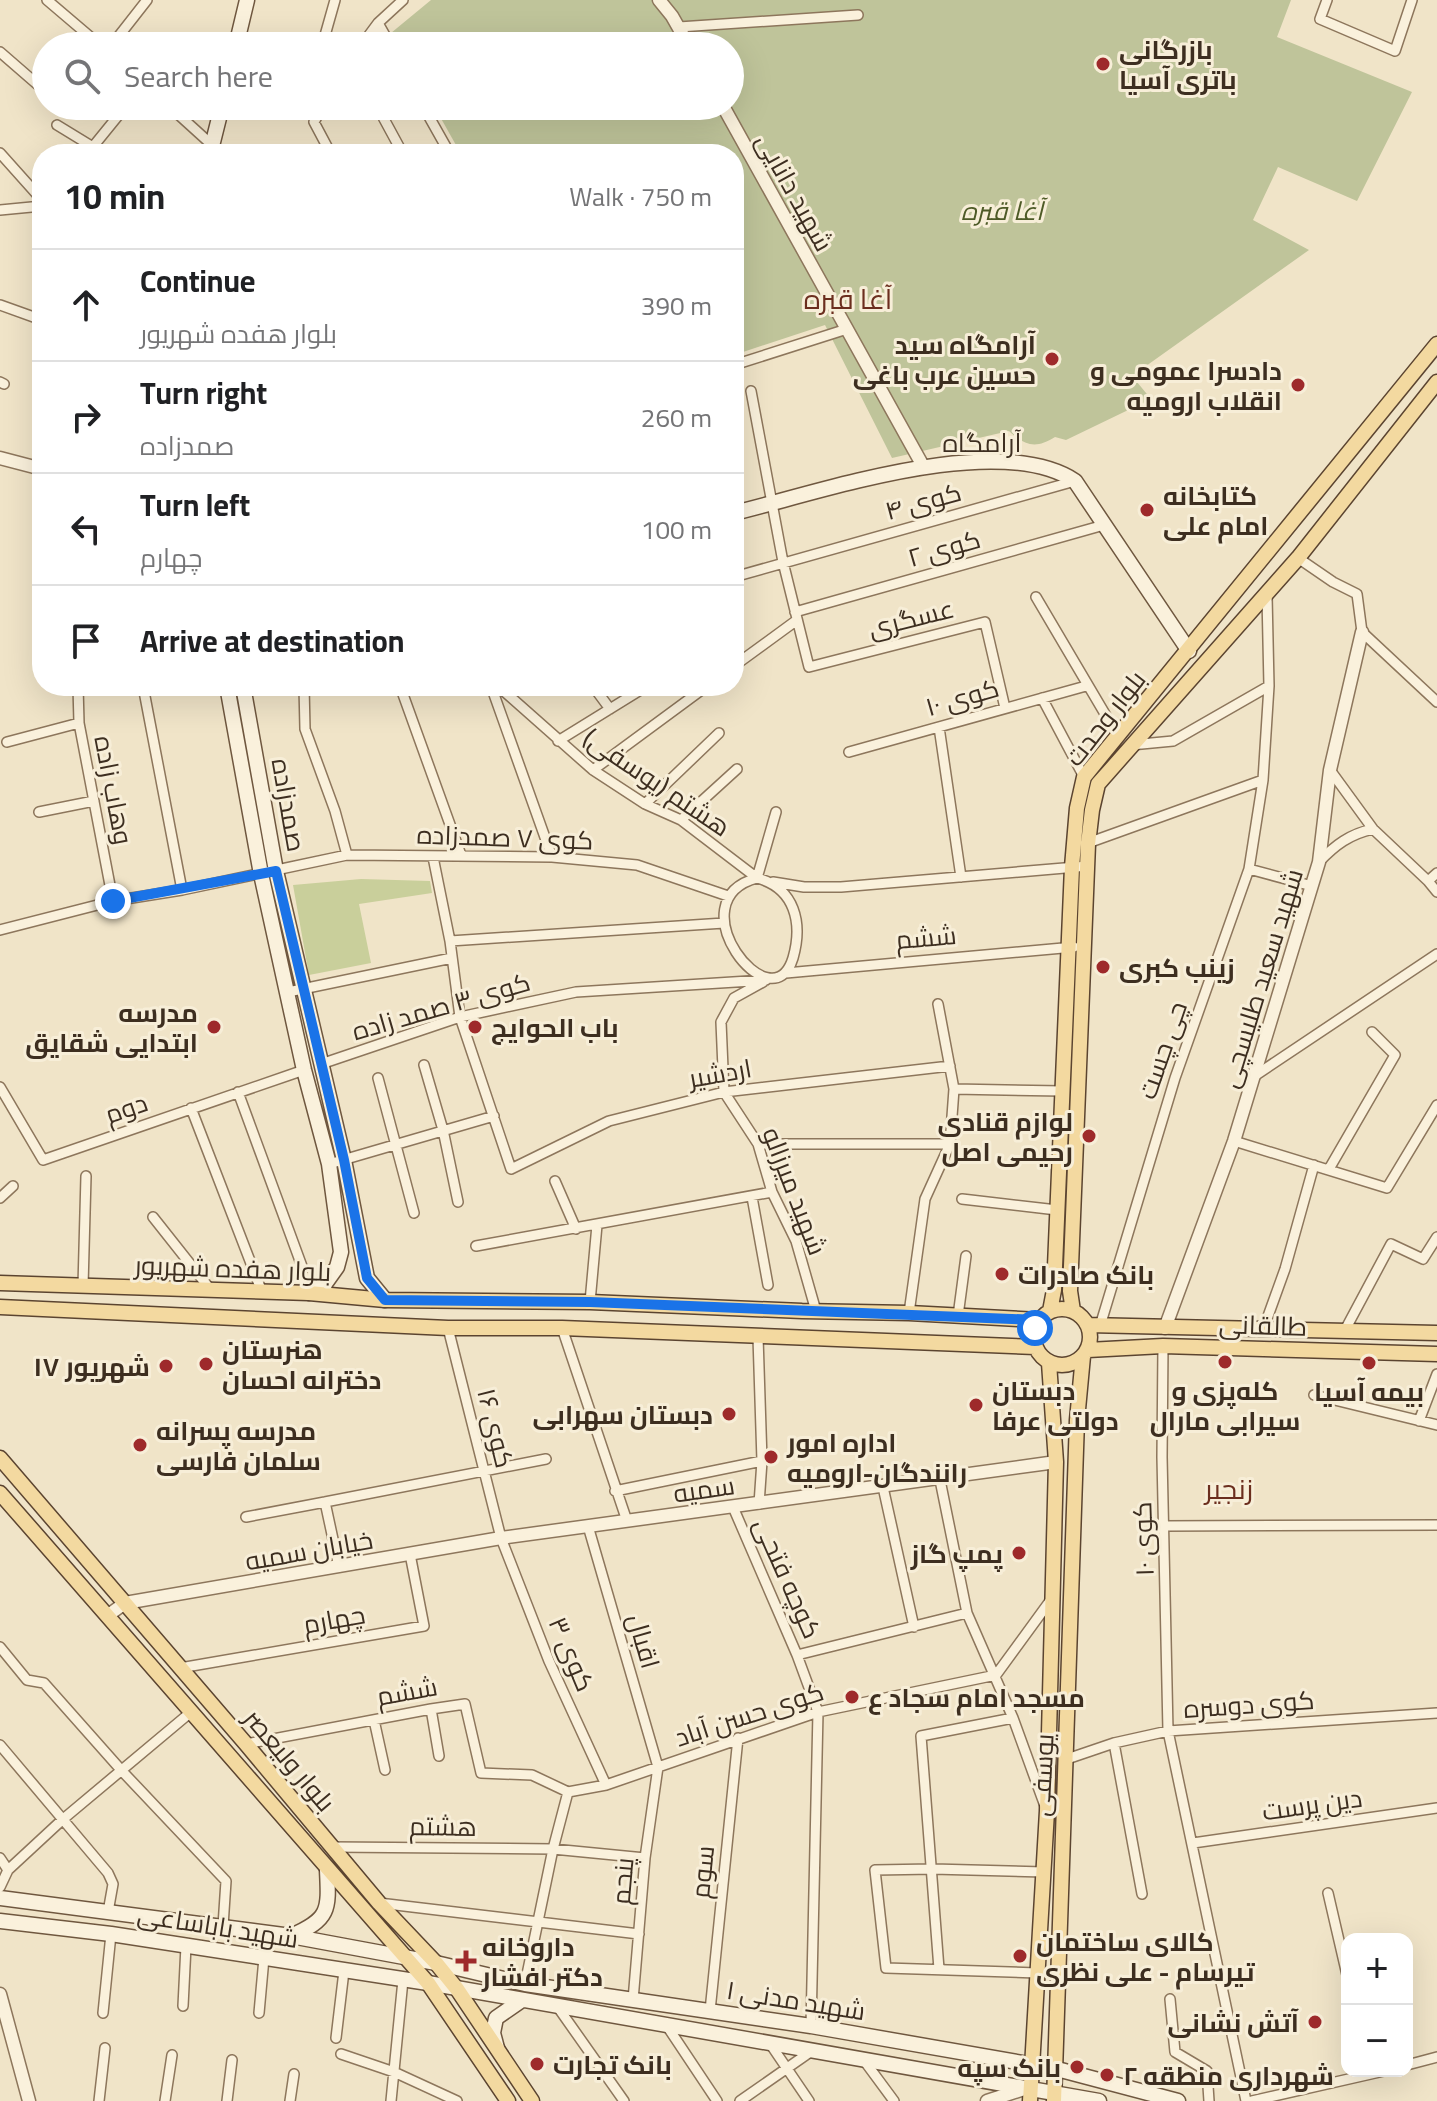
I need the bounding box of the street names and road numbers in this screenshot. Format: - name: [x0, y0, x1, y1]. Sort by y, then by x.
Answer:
- street label: شهید دانایی: [742, 123, 848, 261]
- street label: آرامگاه: [943, 418, 1021, 467]
- street label: کوی ۴: [879, 467, 967, 535]
- street label: کوی ۲: [902, 514, 986, 582]
- street label: عسگری: [863, 584, 959, 652]
- street label: بلوار وحدت: [1051, 659, 1159, 777]
- street label: کوی ۱۰: [919, 663, 1005, 731]
- street label: هشتم (یوسفی): [573, 714, 741, 850]
- street label: وهاب زاده: [79, 731, 149, 849]
- street label: صمدزاده: [257, 754, 321, 856]
- street label: کوی ۷ صمدزاده: [416, 809, 594, 865]
- street label: شهید سعید طلیسچی: [1204, 862, 1318, 1094]
- street label: ششم: [893, 910, 959, 964]
- street label: کوی ۳ صمد زاده: [346, 957, 536, 1055]
- street label: چی چست: [1122, 994, 1202, 1106]
- street label: اردشیر: [683, 1043, 755, 1103]
- street label: دوم: [98, 1078, 154, 1138]
- street label: شهید میرزالو: [748, 1120, 842, 1262]
- street label: بلوار هفده شهریور: [132, 1240, 332, 1296]
- street label: طالقانی: [1218, 1299, 1308, 1351]
- street label: کوی ۱۶: [462, 1383, 530, 1473]
- street label: سمیه: [670, 1460, 738, 1518]
- street label: کوی ۱۰: [1117, 1501, 1169, 1577]
- street label: کوچه فتحی: [739, 1509, 837, 1647]
- street label: خیابان سمیه: [241, 1515, 377, 1585]
- street label: چهارم: [299, 1589, 369, 1649]
- street label: اقبال: [613, 1608, 675, 1674]
- street label: کوی ۳: [534, 1609, 610, 1699]
- street label: ششم: [373, 1662, 441, 1720]
- street label: کوی حسن آباد: [668, 1667, 830, 1761]
- street label: کوی دوسره: [1182, 1675, 1316, 1733]
- street label: بلوار ولیعصر: [230, 1695, 349, 1823]
- street label: یوسفی: [1015, 1732, 1069, 1818]
- street label: دین پرست: [1259, 1773, 1365, 1835]
- street label: هشتم: [409, 1801, 477, 1851]
- street label: سوم: [675, 1843, 729, 1901]
- street label: پنجم: [596, 1855, 648, 1907]
- street label: شهید باباساعی: [134, 1889, 302, 1963]
- street label: شهید مدنی ۱: [723, 1965, 869, 2035]

